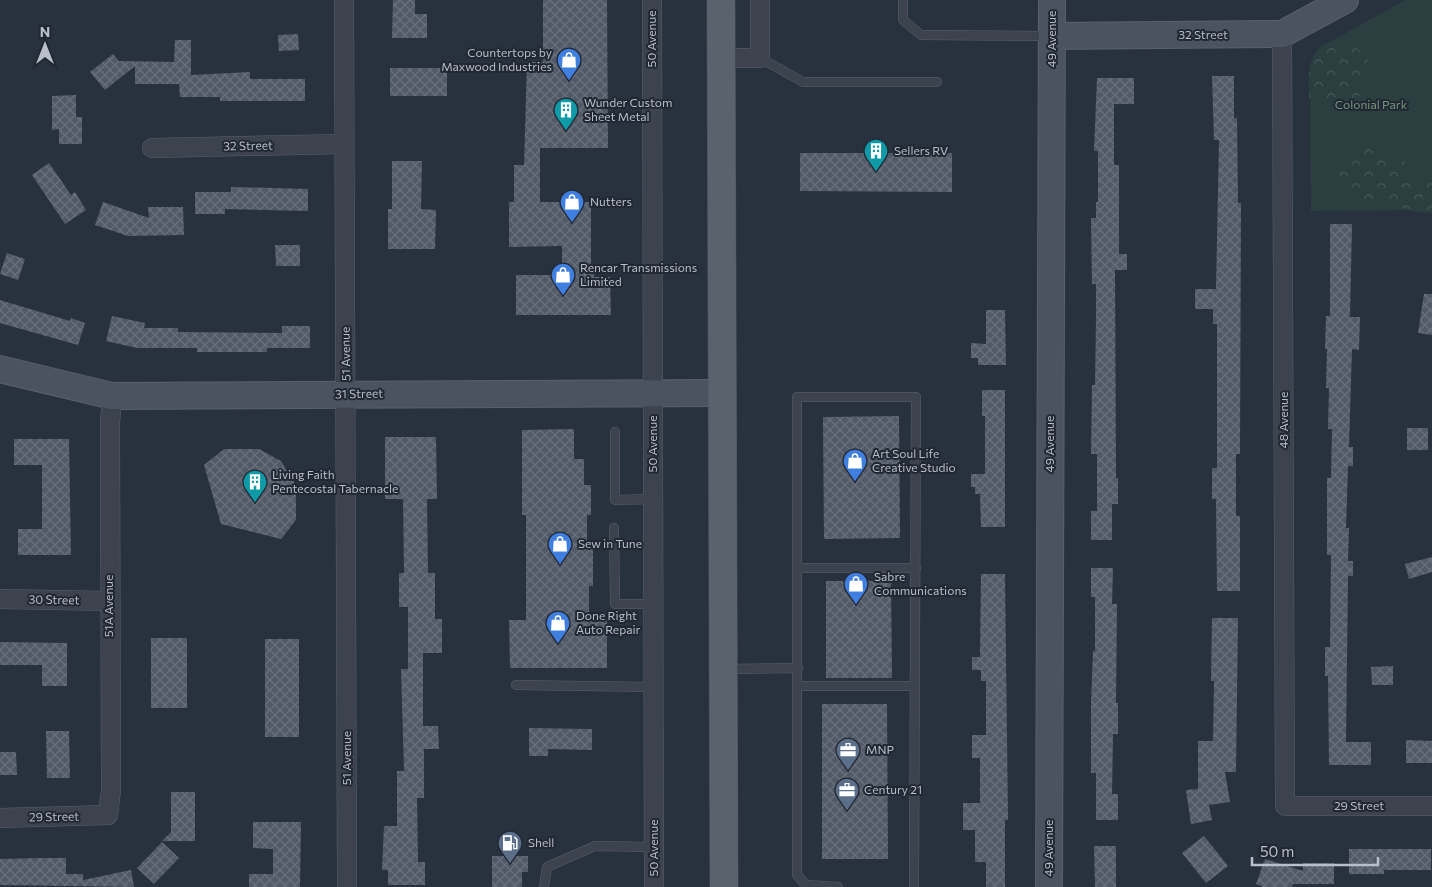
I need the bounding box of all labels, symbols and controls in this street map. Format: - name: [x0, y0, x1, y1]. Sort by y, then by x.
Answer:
- street label: 50 Avenue: [644, 10, 658, 68]
- street label: 49 Avenue: [1044, 11, 1058, 67]
- north arrow: [20, 20, 70, 70]
- text: N: [40, 23, 50, 40]
- street label: 32 Street: [1178, 27, 1228, 41]
- place label: Countertops by Maxwood Industries: [441, 45, 552, 73]
- shop icon: Countertops by Maxwood Industries: [556, 47, 582, 81]
- place label: Wunder Custom Sheet Metal: [584, 95, 672, 123]
- building icon: Wunder Custom Sheet Metal: [553, 97, 579, 131]
- park label: Colonial Park: [1335, 97, 1408, 111]
- street label: 32 Street: [223, 138, 273, 152]
- building icon: Sellers RV: [863, 138, 889, 172]
- place label: Sellers RV: [894, 143, 948, 157]
- shop icon: Nutters: [559, 189, 585, 223]
- place label: Nutters: [590, 194, 632, 208]
- place label: Rencar Transmissions Limited: [580, 260, 697, 288]
- shop icon: Rencar Transmissions Limited: [550, 262, 576, 296]
- street label: 51 Avenue: [338, 327, 352, 381]
- street label: 31 Street: [335, 386, 383, 400]
- street label: 48 Avenue: [1276, 392, 1290, 448]
- street label: 50 Avenue: [645, 415, 659, 473]
- street label: 49 Avenue: [1042, 416, 1056, 472]
- place label: Art Soul Life Creative Studio: [872, 446, 956, 474]
- shop icon: Art Soul Life Creative Studio: [842, 448, 868, 482]
- place label: Living Faith Pentecostal Tabernacle: [272, 467, 398, 495]
- building icon: Living Faith Pentecostal Tabernacle: [242, 469, 268, 503]
- shop icon: Sew in Tune: [547, 531, 573, 565]
- place label: Sew in Tune: [578, 536, 642, 550]
- place label: Sabre Communications: [874, 569, 967, 597]
- shop icon: Sabre Communications: [843, 571, 869, 605]
- street label: 51A Avenue: [101, 575, 115, 637]
- street label: 30 Street: [28, 592, 80, 606]
- place label: Done Right Auto Repair: [576, 608, 641, 636]
- shop icon: Done Right Auto Repair: [545, 610, 571, 644]
- street label: 51 Avenue: [339, 731, 353, 785]
- office icon: MNP: [835, 737, 861, 771]
- place label: MNP: [866, 742, 895, 756]
- office icon: Century 21: [834, 777, 860, 811]
- place label: Century 21: [864, 782, 922, 796]
- street label: 29 Street: [1334, 798, 1384, 812]
- street label: 29 Street: [29, 809, 79, 823]
- street label: 50 Avenue: [646, 819, 660, 877]
- street label: 49 Avenue: [1041, 820, 1055, 876]
- fuel station icon: Shell: [497, 830, 523, 864]
- scale bar: [1252, 834, 1378, 866]
- place label: Shell: [528, 835, 554, 849]
- text: 50 m: [1260, 842, 1294, 860]

